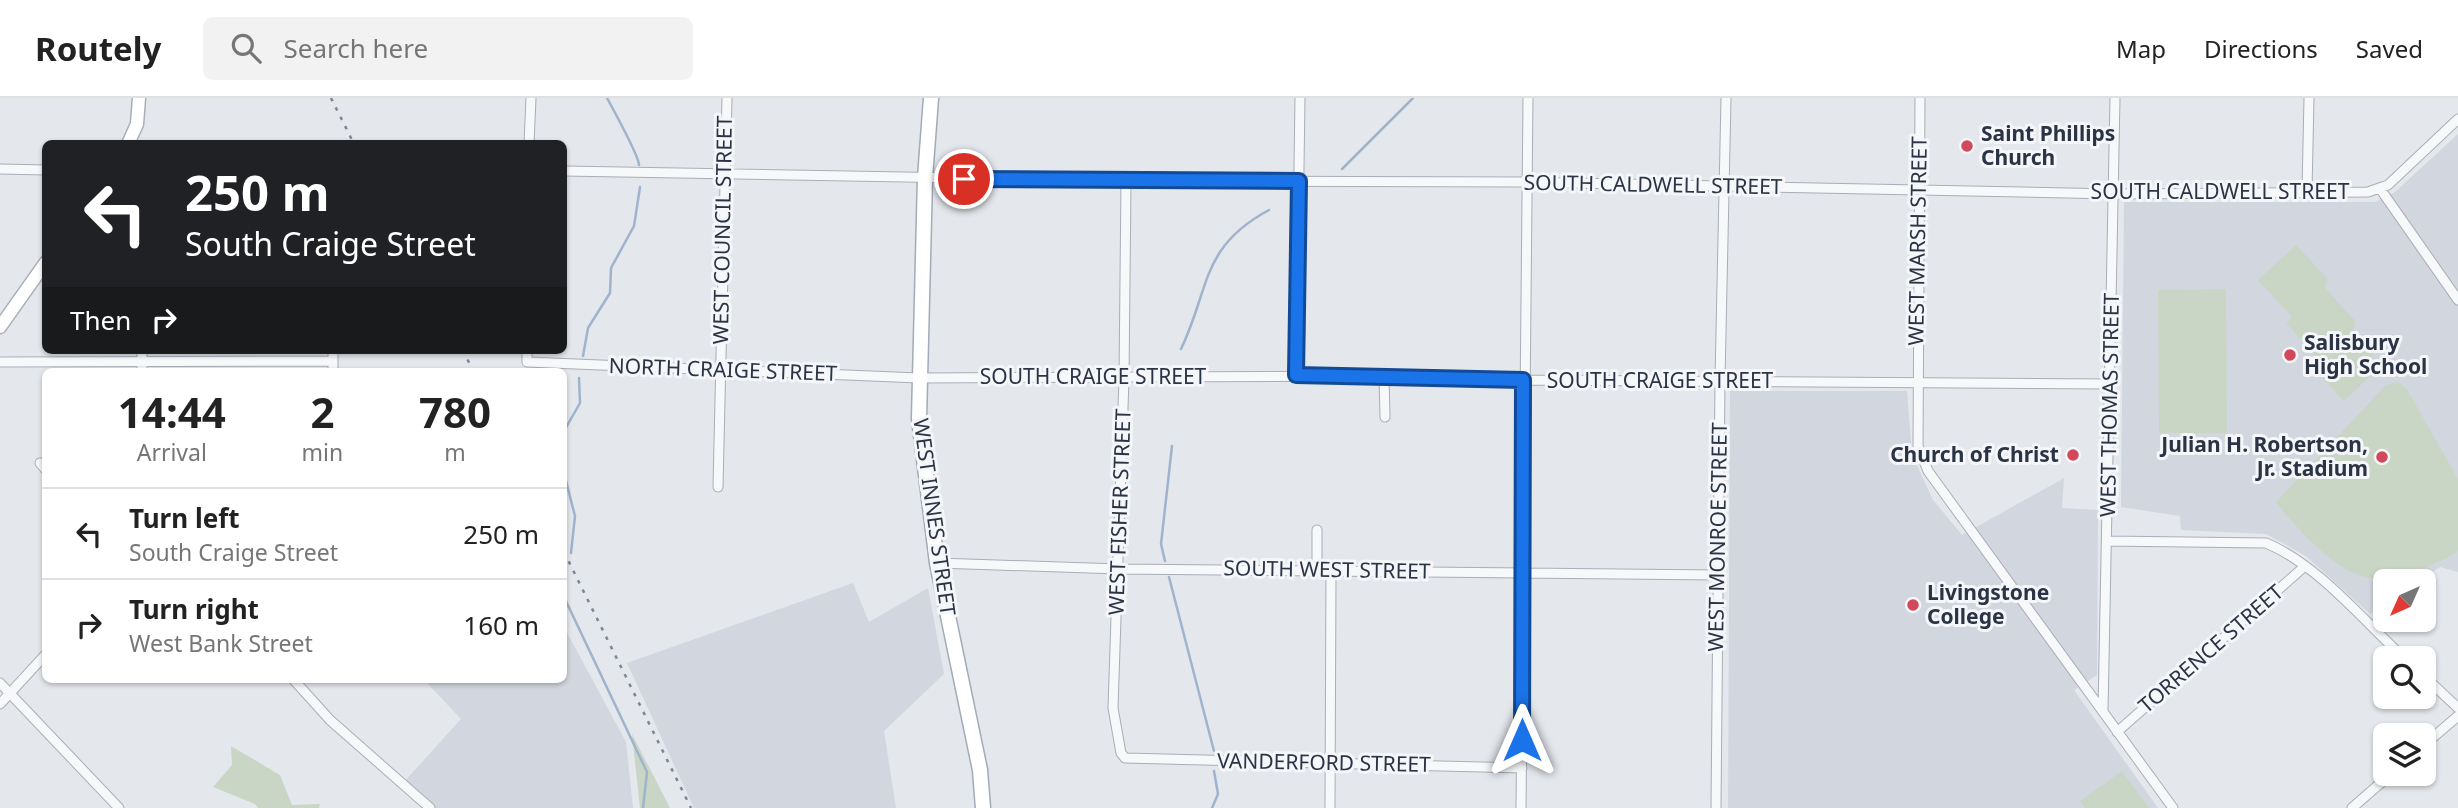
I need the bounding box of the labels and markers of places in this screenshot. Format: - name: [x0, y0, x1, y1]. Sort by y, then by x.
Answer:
- place label: Saint Phillips Church: [1981, 119, 2115, 171]
- marker: Saint Phillips Church: [1959, 138, 1975, 154]
- pin: [934, 149, 994, 209]
- place label: Salisbury High School: [2304, 328, 2427, 380]
- marker: Salisbury High School: [2282, 347, 2298, 363]
- place label: Julian H. Robertson, Jr. Stadium: [2159, 430, 2368, 482]
- place label: Church of Christ: [1890, 440, 2059, 468]
- marker: Church of Christ: [2065, 447, 2081, 463]
- marker: Julian H. Robertson, Jr. Stadium: [2374, 449, 2390, 465]
- place label: Livingstone College: [1927, 578, 2049, 630]
- marker: Livingstone College: [1905, 597, 1921, 613]

